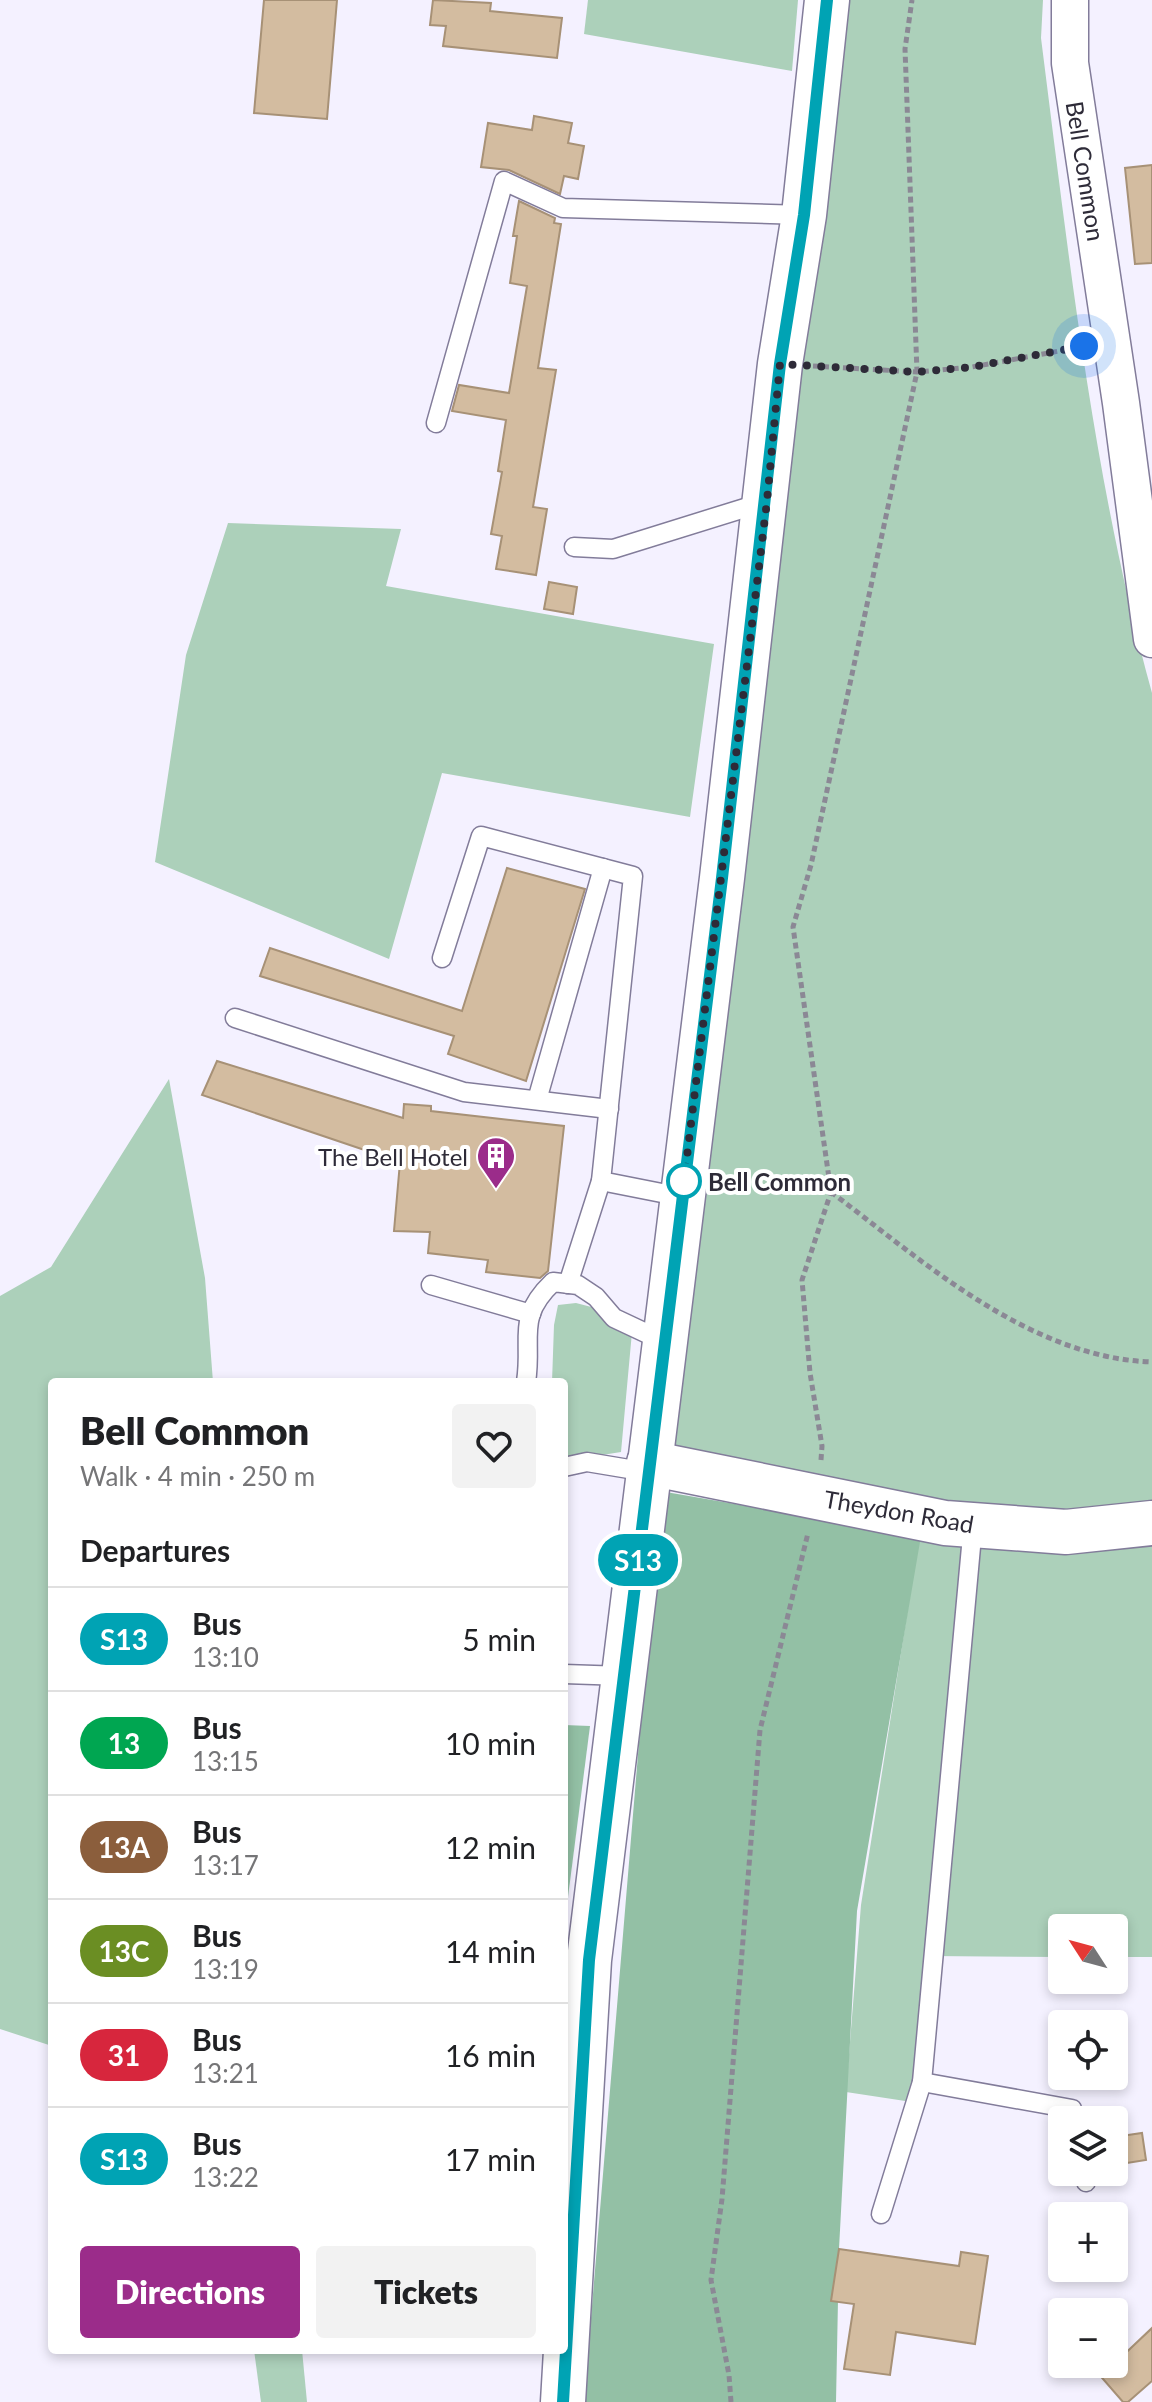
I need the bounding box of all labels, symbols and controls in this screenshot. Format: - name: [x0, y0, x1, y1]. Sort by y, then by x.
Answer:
- street label: Bell Common: [1061, 99, 1111, 243]
- your location: [1064, 326, 1104, 366]
- building icon: The Bell Hotel: [475, 1135, 517, 1190]
- place label: The Bell Hotel: [318, 1142, 468, 1171]
- marker: Bell Common: [667, 1164, 701, 1198]
- place label: Bell Common: [708, 1167, 851, 1196]
- button: heart: [452, 1404, 536, 1488]
- text: Bell Common: [80, 1407, 309, 1453]
- text: Walk · 4 min · 250 m: [80, 1460, 315, 1492]
- street label: Theydon Road: [822, 1484, 976, 1538]
- text: Departures: [80, 1532, 230, 1568]
- line badge: S13: [592, 1534, 684, 1586]
- text: S13: [614, 1543, 662, 1577]
- text: Bus: [192, 1605, 242, 1641]
- text: 5 min: [462, 1621, 536, 1657]
- text: S13: [100, 1622, 148, 1656]
- text: 13:10: [192, 1641, 259, 1673]
- text: Bus: [192, 1709, 242, 1745]
- text: 10 min: [445, 1725, 536, 1761]
- text: 13: [108, 1726, 140, 1760]
- text: 13:15: [192, 1745, 259, 1777]
- text: Bus: [192, 1813, 242, 1849]
- text: 12 min: [445, 1829, 536, 1865]
- text: 13A: [98, 1830, 150, 1864]
- text: 13:17: [192, 1849, 259, 1881]
- north arrow: [1048, 1914, 1128, 1994]
- map controls: [1048, 1914, 1128, 2378]
- text: Bus: [192, 1917, 242, 1953]
- text: 14 min: [445, 1933, 536, 1969]
- text: 13C: [98, 1934, 150, 1968]
- text: 13:19: [192, 1953, 259, 1985]
- button: locate: [1048, 2010, 1128, 2090]
- text: Bus: [192, 2021, 242, 2057]
- text: 16 min: [445, 2037, 536, 2073]
- text: 31: [108, 2038, 140, 2072]
- text: 13:21: [192, 2057, 259, 2089]
- button: layers: [1048, 2106, 1128, 2186]
- text: Bus: [192, 2125, 242, 2161]
- text: 17 min: [445, 2141, 536, 2177]
- text: S13: [100, 2142, 148, 2176]
- text: 13:22: [192, 2161, 259, 2193]
- button: +: [1048, 2202, 1128, 2282]
- button: Directions: [80, 2246, 300, 2338]
- button: Tickets: [316, 2246, 536, 2338]
- button: −: [1048, 2298, 1128, 2378]

